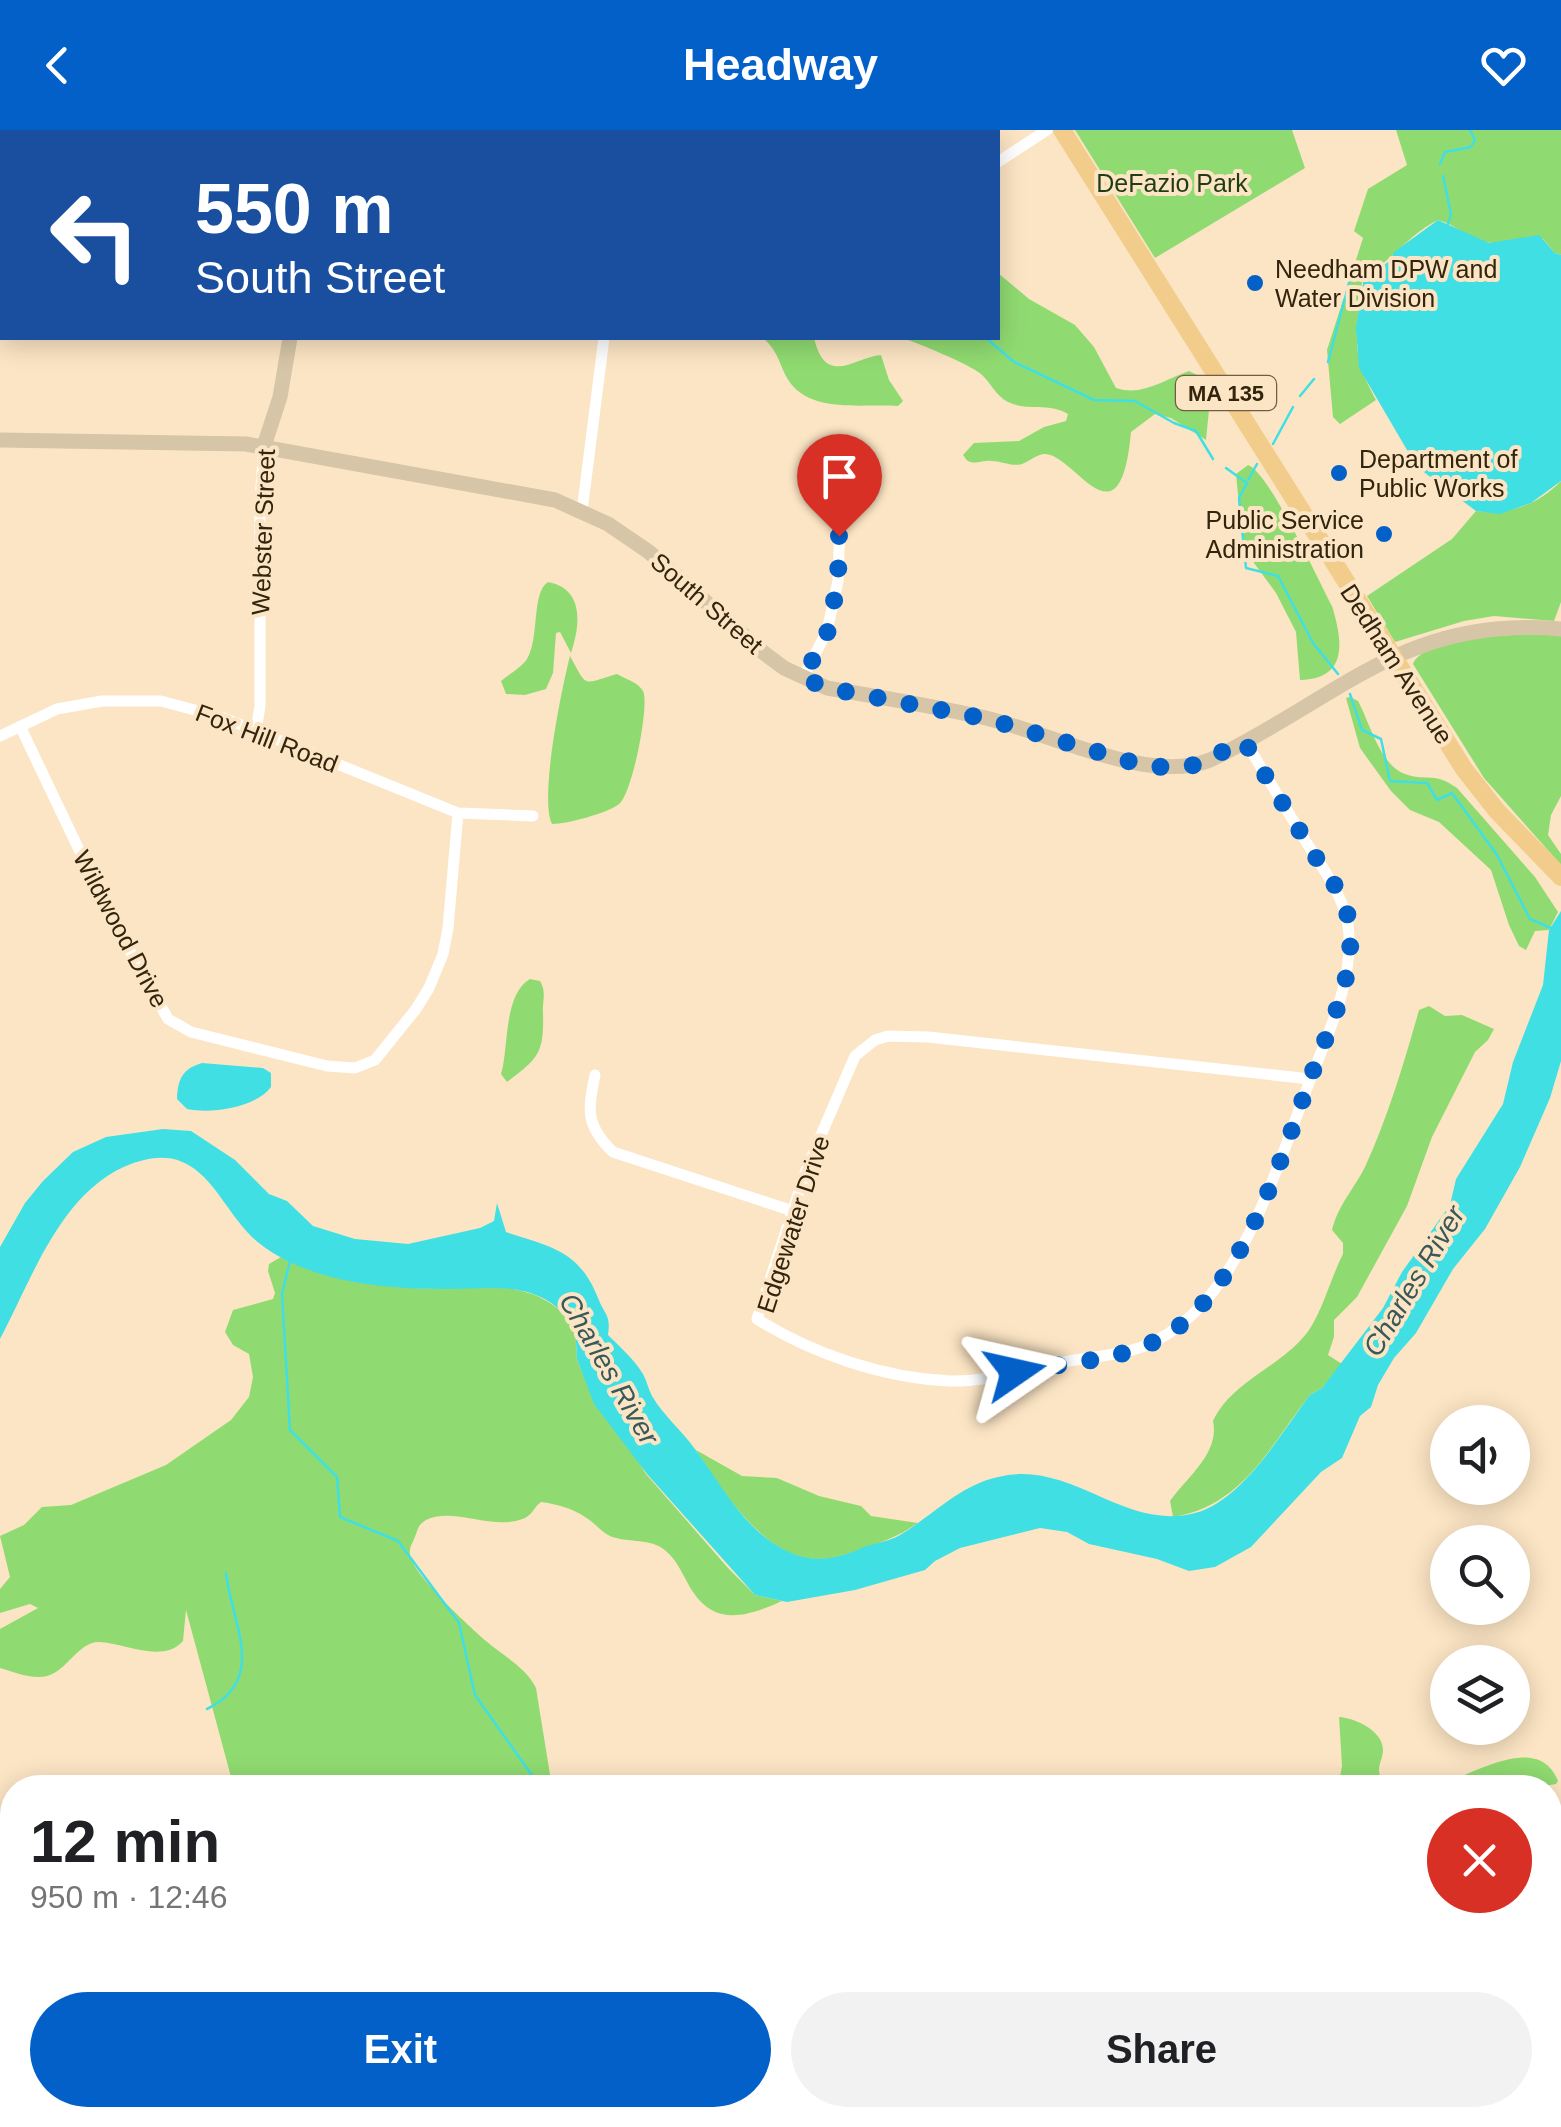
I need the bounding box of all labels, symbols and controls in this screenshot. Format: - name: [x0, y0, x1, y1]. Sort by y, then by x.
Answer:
- icon: back: [30, 38, 85, 93]
- icon: heart: [1476, 38, 1531, 93]
- text: Headway: [683, 39, 878, 90]
- park label: DeFazio Park: [1096, 169, 1248, 197]
- icon: left: [30, 170, 160, 300]
- text: 550 m: [195, 170, 393, 248]
- text: South Street: [195, 252, 445, 303]
- place label: Needham DPW and Water Division: [1275, 255, 1497, 312]
- marker: Needham DPW and Water Division: [1244, 272, 1266, 294]
- road number: MA 135: [1176, 376, 1276, 410]
- pin: [797, 434, 882, 537]
- place label: Department of Public Works: [1359, 445, 1517, 502]
- street label: Webster Street: [246, 448, 280, 616]
- icon: arrive: [812, 449, 867, 504]
- marker: Department of Public Works: [1328, 462, 1350, 484]
- place label: Public Service Administration: [1206, 506, 1364, 563]
- marker: Public Service Administration: [1373, 523, 1395, 545]
- street label: South Street: [645, 547, 769, 659]
- street label: Dedham Avenue: [1335, 579, 1459, 749]
- street label: Fox Hill Road: [192, 698, 342, 778]
- street label: Wildwood Drive: [68, 846, 174, 1012]
- street label: Edgewater Drive: [751, 1132, 835, 1316]
- water label: Charles River: [1357, 1199, 1472, 1362]
- water label: Charles River: [553, 1288, 666, 1452]
- position arrow: [963, 1320, 1067, 1424]
- map controls: [1430, 1405, 1530, 1745]
- button: sound: [1430, 1405, 1530, 1505]
- button: search: [1430, 1525, 1530, 1625]
- button: layers: [1430, 1645, 1530, 1745]
- text: 12 min: [30, 1808, 220, 1875]
- button: close: [1427, 1808, 1532, 1913]
- text: 950 m · 12:46: [30, 1879, 227, 1915]
- button: Exit: [30, 1992, 771, 2107]
- button: Share: [791, 1992, 1532, 2107]

